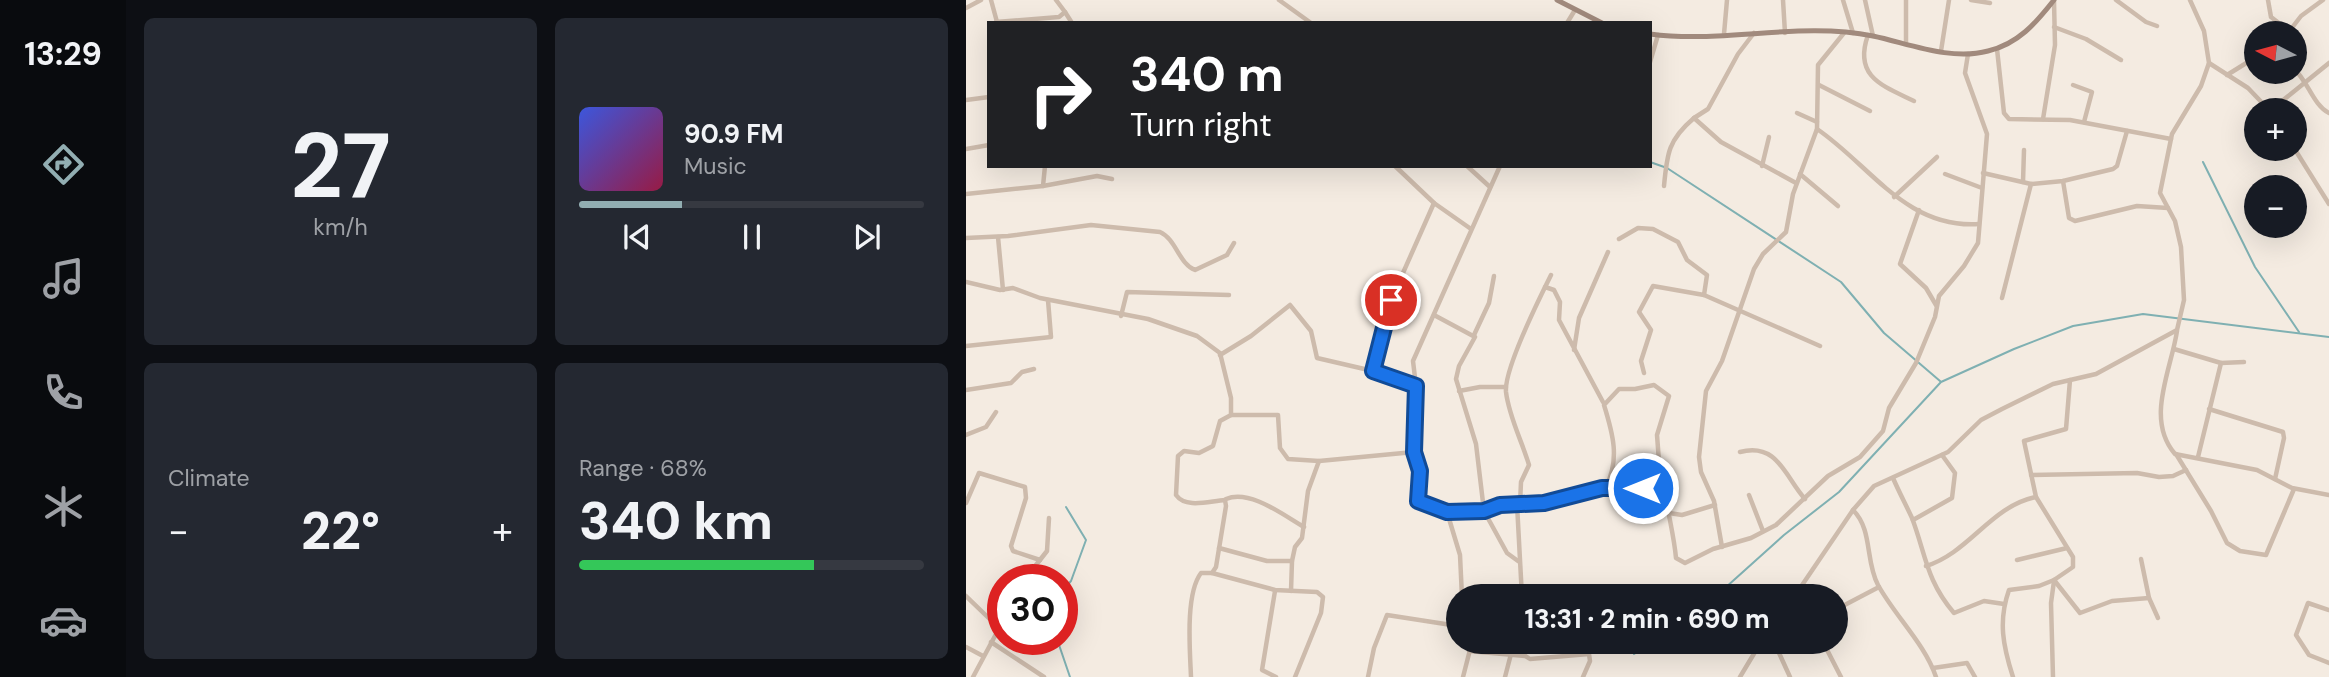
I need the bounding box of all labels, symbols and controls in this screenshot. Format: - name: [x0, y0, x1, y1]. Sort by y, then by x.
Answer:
- north arrow: [2244, 21, 2306, 84]
- map controls: [2244, 21, 2307, 238]
- text: 13:29: [24, 33, 102, 75]
- text: 340 m: [1130, 42, 1284, 106]
- icon: right: [1015, 49, 1106, 140]
- button: +: [2244, 98, 2307, 161]
- text: Turn right: [1130, 104, 1272, 146]
- text: 27: [290, 107, 391, 225]
- text: 90.9 FM: [684, 117, 784, 151]
- icon: directions: [39, 140, 88, 189]
- text: Music: [684, 151, 747, 181]
- button: −: [2244, 175, 2307, 238]
- text: km/h: [313, 212, 368, 242]
- icon: previous: [618, 218, 656, 256]
- icon: pause: [733, 218, 771, 256]
- icon: next: [848, 218, 886, 256]
- icon: music: [39, 254, 88, 303]
- pin: [1361, 270, 1421, 330]
- icon: arrive: [1372, 281, 1410, 319]
- icon: phone: [39, 368, 88, 417]
- position arrow: [1606, 451, 1680, 525]
- text: Range · 68%: [579, 453, 707, 483]
- text: Climate: [168, 463, 250, 493]
- icon: climate: [39, 482, 88, 531]
- text: 340 km: [579, 487, 773, 555]
- text: 22°: [301, 497, 380, 565]
- text: −: [168, 506, 189, 556]
- text: +: [492, 506, 513, 556]
- speed limit sign: 30: [987, 564, 1078, 655]
- icon: car: [39, 596, 88, 645]
- text: 13:31 · 2 min · 690 m: [1524, 602, 1770, 636]

